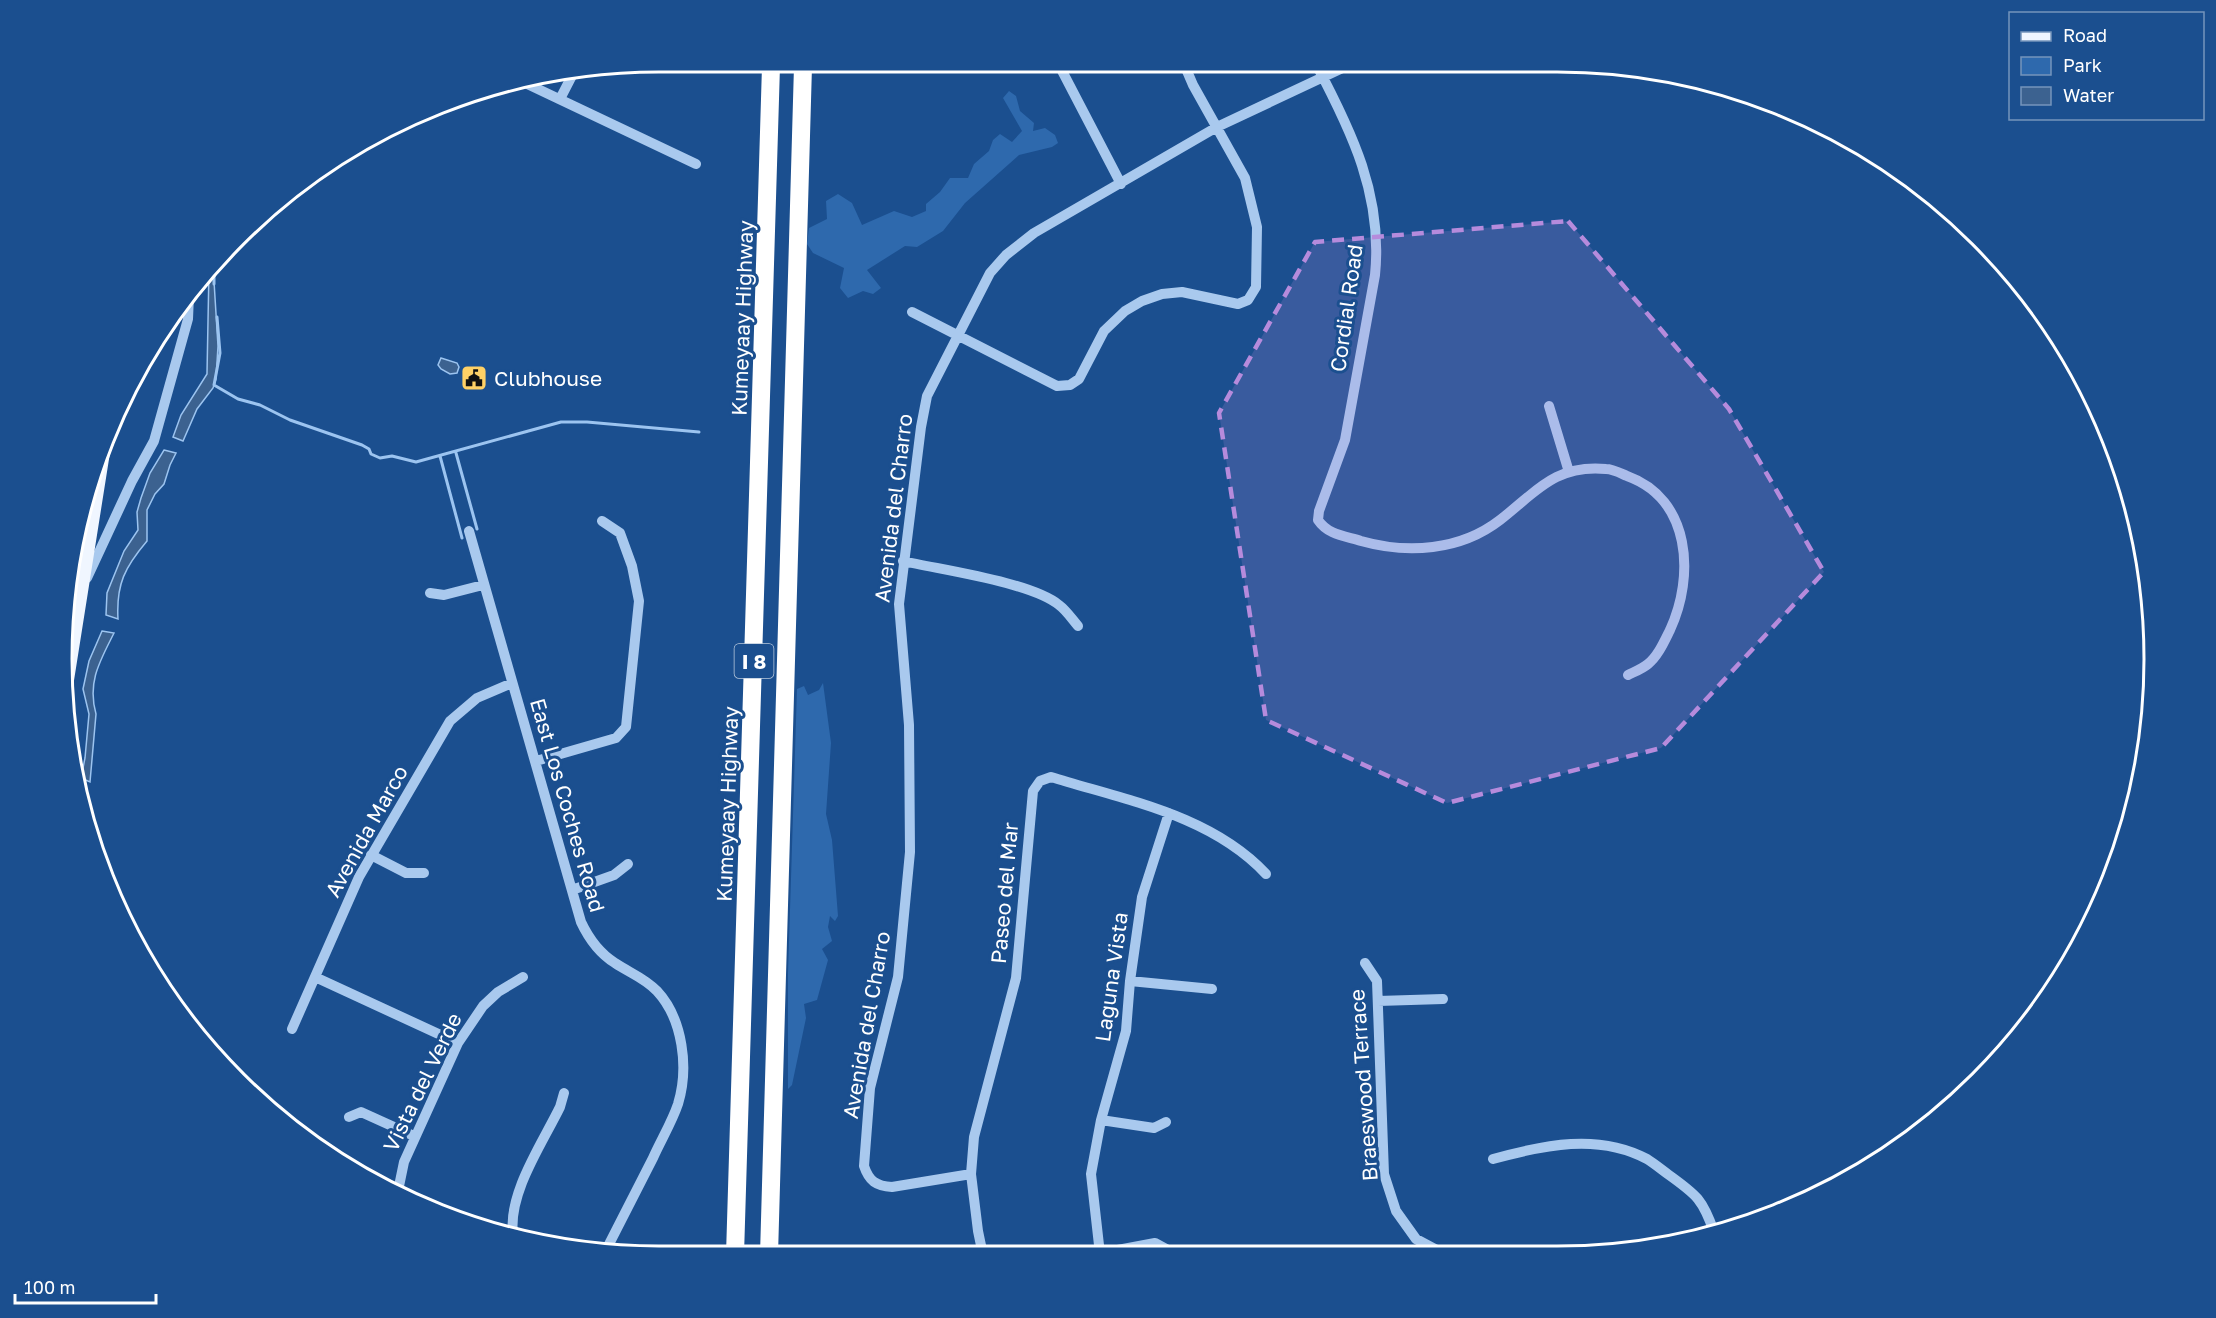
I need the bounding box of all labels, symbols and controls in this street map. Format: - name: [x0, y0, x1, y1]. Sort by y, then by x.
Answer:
- legend: [2009, 12, 2204, 120]
- text: Road: [2063, 24, 2107, 46]
- text: Park: [2063, 54, 2102, 76]
- text: Water: [2063, 84, 2114, 106]
- street label: Kumeyaay Highway: [726, 220, 758, 416]
- street label: Cordial Road: [1324, 242, 1368, 374]
- public building icon: Clubhouse: [459, 363, 489, 393]
- place label: Clubhouse: [494, 365, 602, 391]
- street label: Avenida del Charro: [869, 412, 917, 604]
- road number: I 8: [734, 644, 774, 678]
- street label: East Los Coches Road: [525, 695, 611, 915]
- street label: Kumeyaay Highway: [711, 706, 743, 902]
- street label: Avenida Marco: [319, 760, 413, 902]
- street label: Paseo del Mar: [985, 821, 1023, 965]
- street label: Laguna Vista: [1089, 910, 1133, 1044]
- street label: Avenida del Charro: [837, 929, 895, 1121]
- street label: Braeswood Terrace: [1343, 988, 1383, 1182]
- street label: Vista del Verde: [377, 1008, 467, 1156]
- scale bar: [15, 1267, 156, 1305]
- text: 100 m: [24, 1276, 75, 1298]

